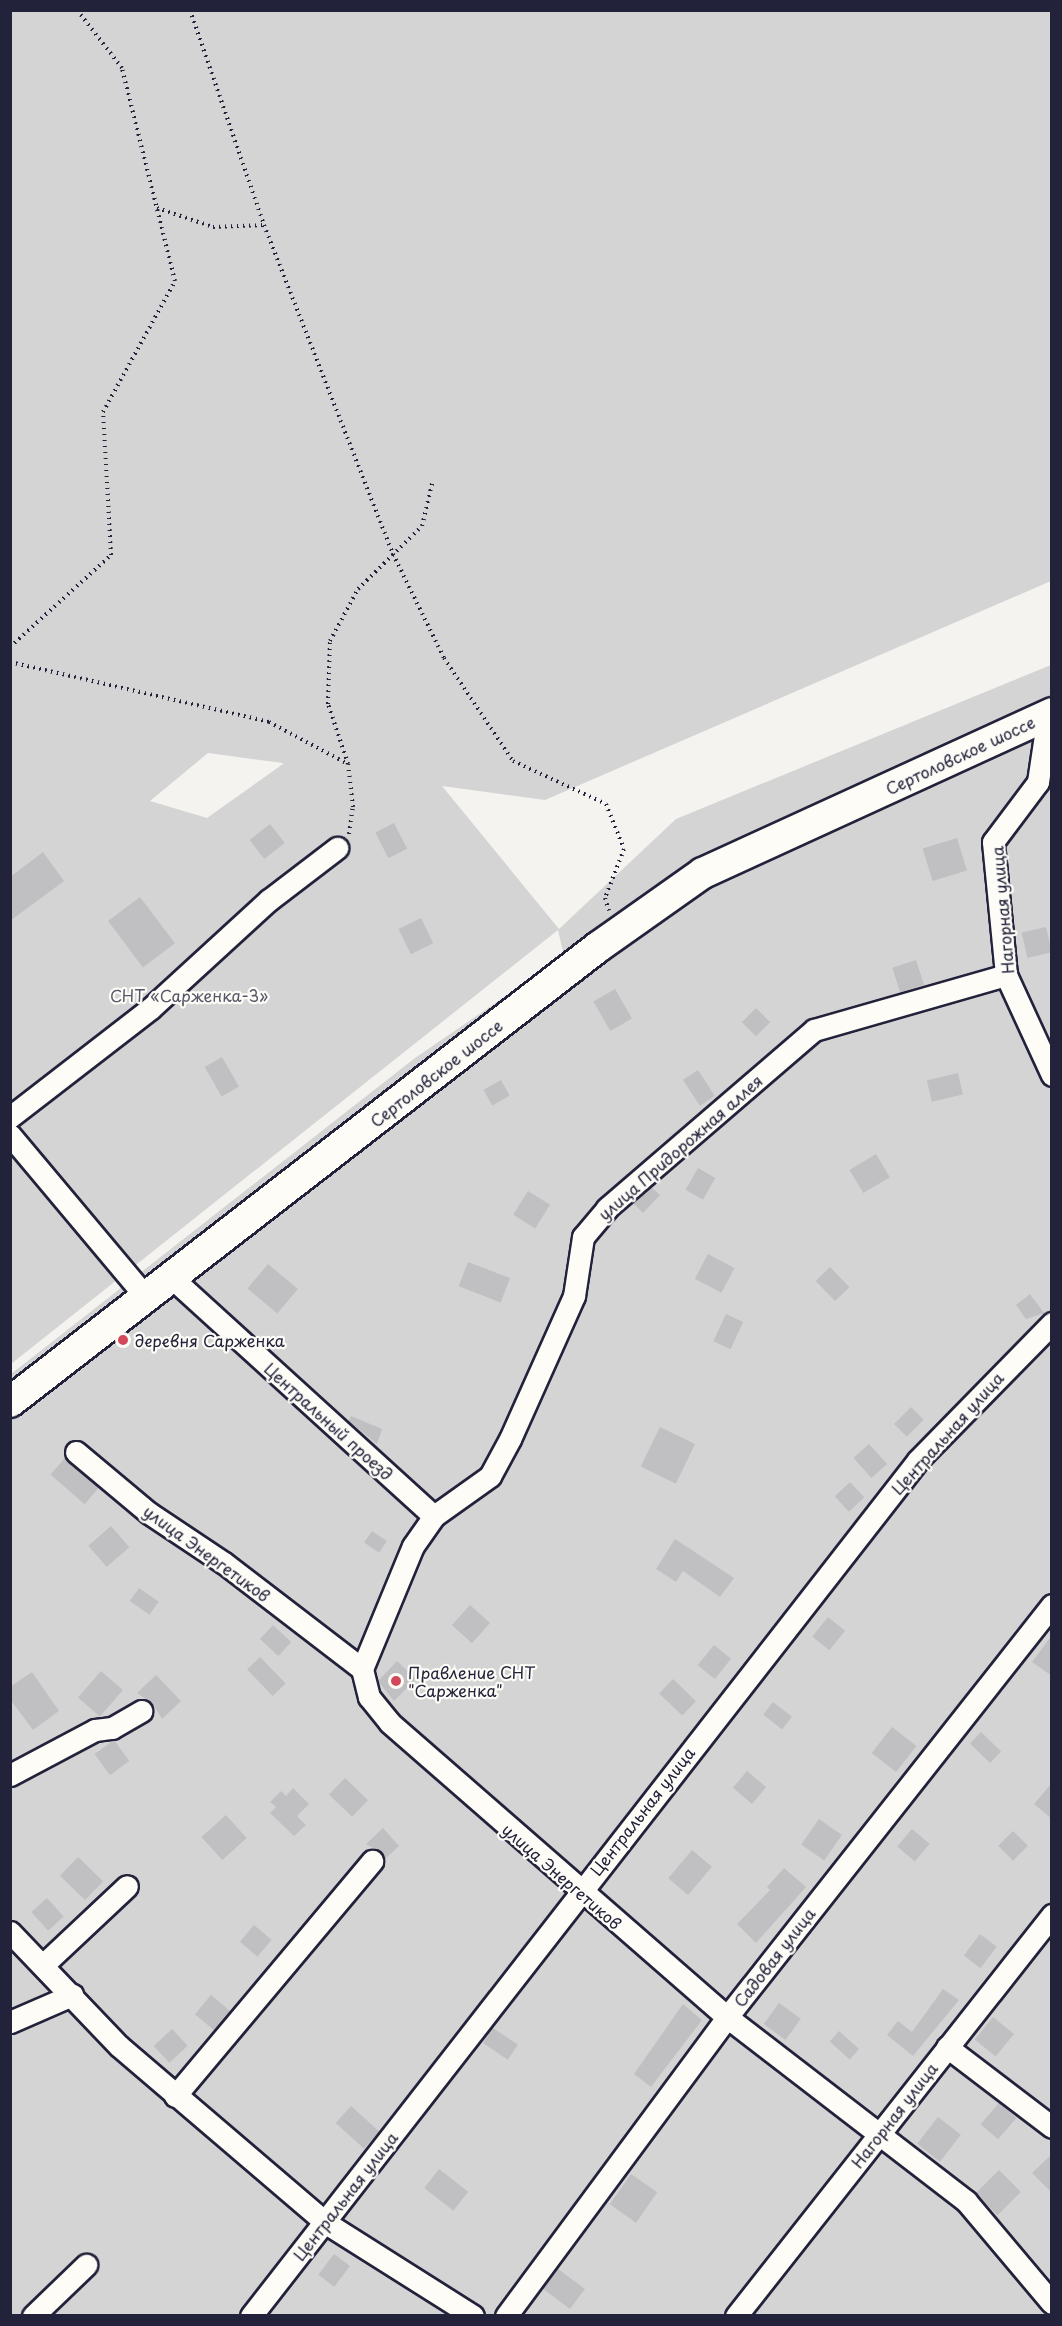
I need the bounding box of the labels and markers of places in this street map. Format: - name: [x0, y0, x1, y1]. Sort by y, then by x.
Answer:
- place label: деревня Сарженка: [135, 1330, 285, 1350]
- marker: деревня Сарженка: [116, 1333, 130, 1347]
- place label: Правление СНТ "Сарженка": [408, 1662, 535, 1700]
- marker: Правление СНТ "Сарженка": [389, 1674, 403, 1688]

